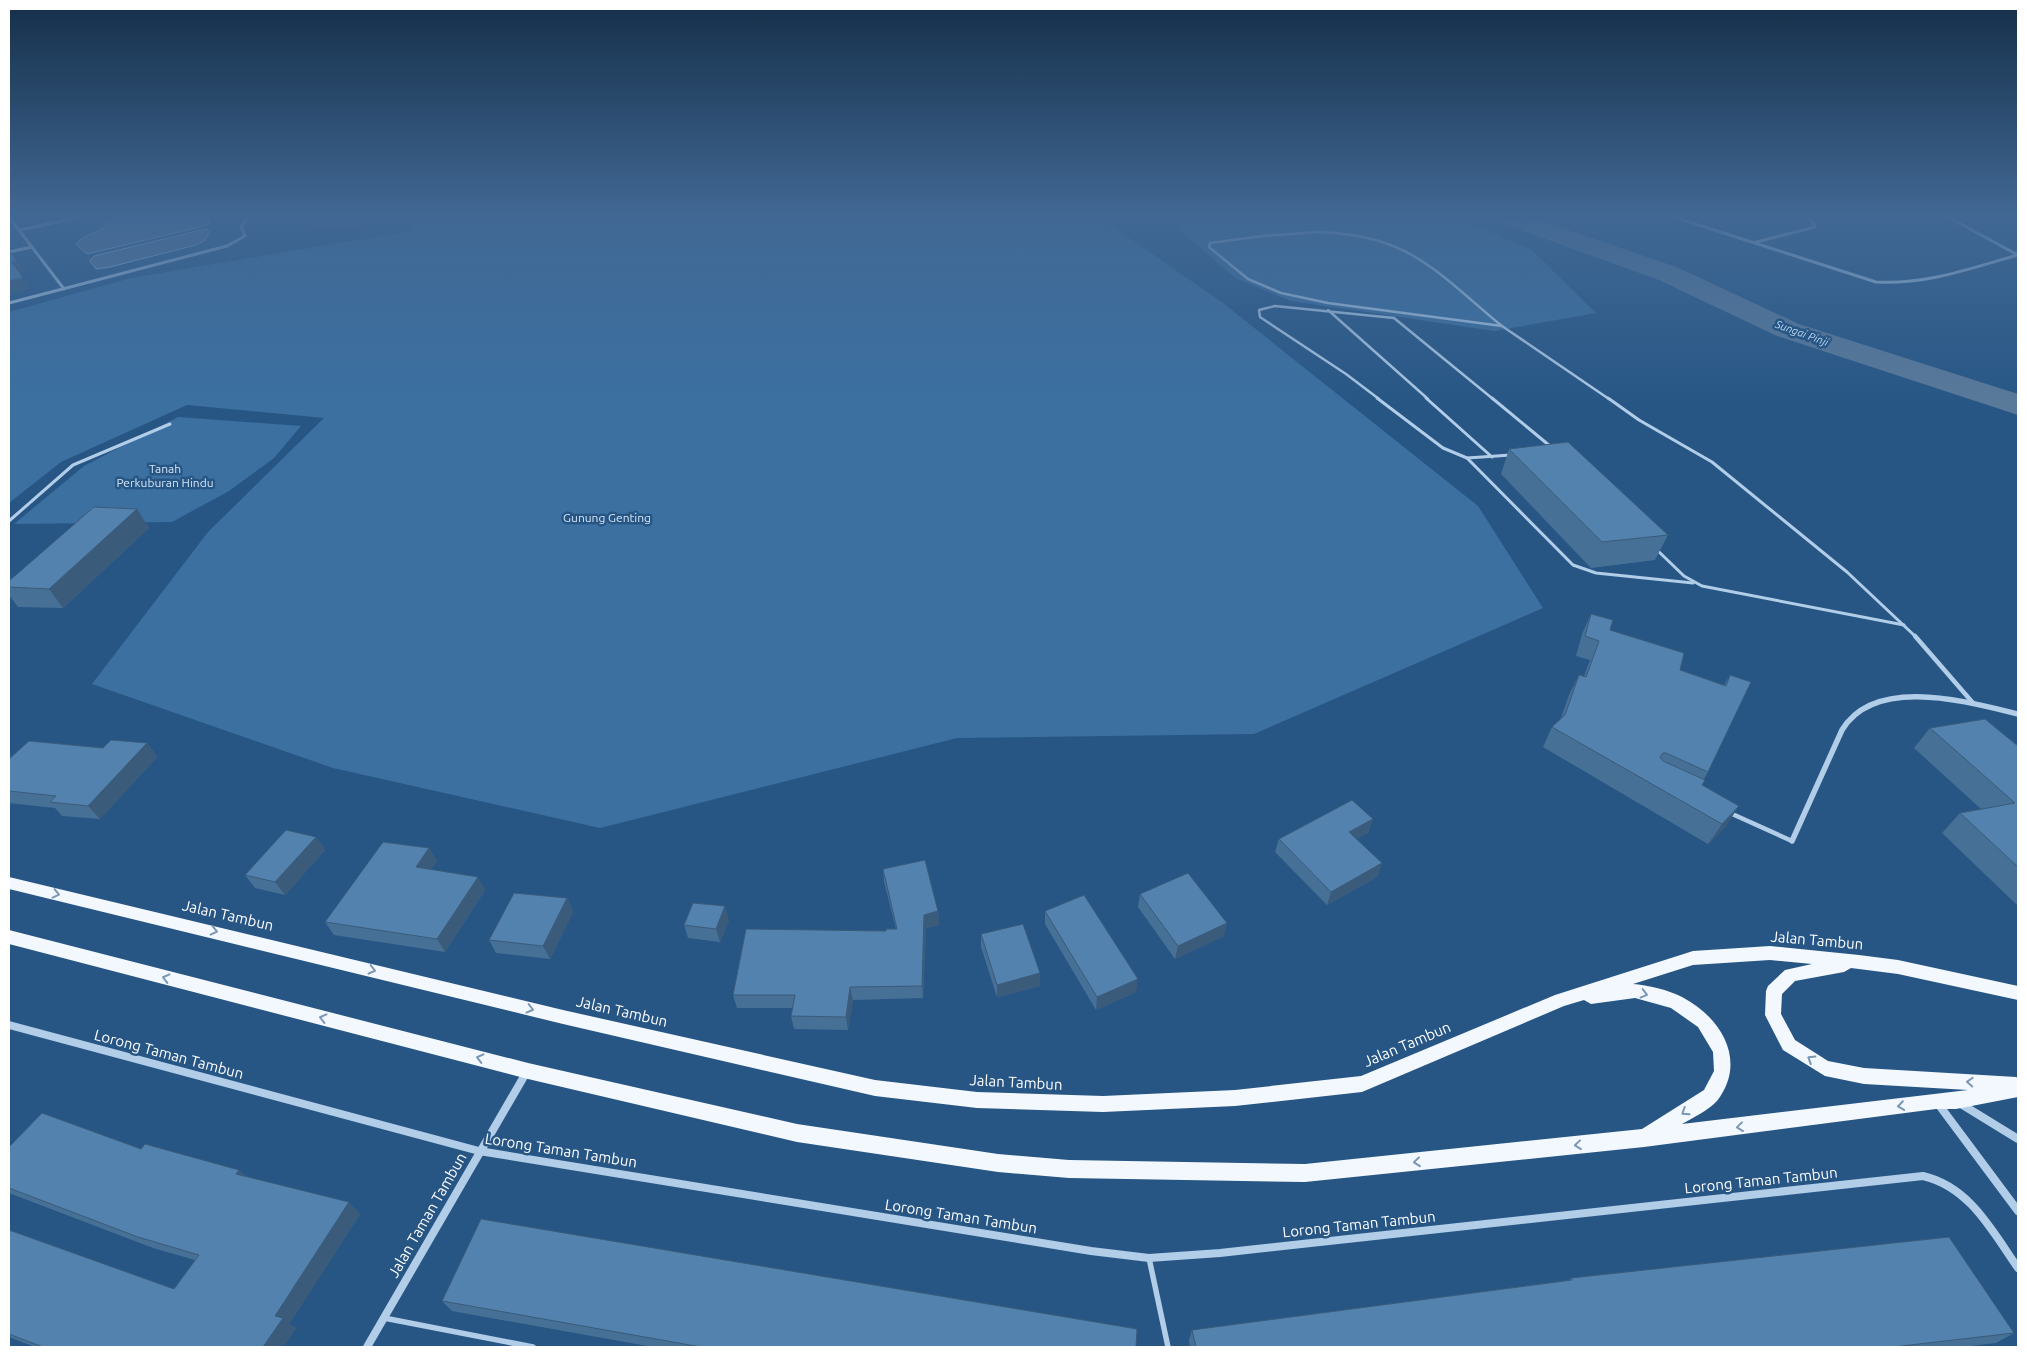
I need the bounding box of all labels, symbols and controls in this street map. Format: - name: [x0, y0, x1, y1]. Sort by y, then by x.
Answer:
- water label: Sungai Pinji: [1773, 318, 1831, 349]
- park label: Tanah Perkuburan Hindu: [116, 462, 214, 489]
- park label: Gunung Genting: [563, 511, 651, 524]
- one-way arrow: [52, 888, 61, 899]
- street label: Jalan Tambun: [181, 896, 275, 934]
- one-way arrow: [210, 925, 219, 936]
- street label: Jalan Tambun: [1770, 927, 1864, 953]
- one-way arrow: [368, 964, 377, 975]
- one-way arrow: [162, 973, 170, 983]
- one-way arrow: [1639, 988, 1648, 999]
- street label: Jalan Tambun: [575, 992, 669, 1030]
- one-way arrow: [525, 1003, 534, 1014]
- one-way arrow: [318, 1013, 327, 1024]
- street label: Jalan Tambun: [1361, 1018, 1453, 1070]
- street label: Lorong Taman Tambun: [92, 1026, 246, 1082]
- one-way arrow: [477, 1054, 485, 1064]
- one-way arrow: [1807, 1056, 1816, 1065]
- street label: Jalan Tambun: [969, 1071, 1063, 1093]
- one-way arrow: [1965, 1077, 1973, 1088]
- one-way arrow: [1897, 1100, 1905, 1110]
- one-way arrow: [1681, 1106, 1690, 1115]
- one-way arrow: [1735, 1121, 1743, 1132]
- street label: Lorong Taman Tambun: [484, 1130, 638, 1170]
- one-way arrow: [1574, 1139, 1582, 1150]
- street label: Jalan Taman Tambun: [384, 1150, 470, 1280]
- one-way arrow: [1412, 1156, 1420, 1167]
- street label: Lorong Taman Tambun: [1684, 1164, 1838, 1196]
- street label: Lorong Taman Tambun: [884, 1196, 1038, 1236]
- street label: Lorong Taman Tambun: [1282, 1208, 1436, 1240]

